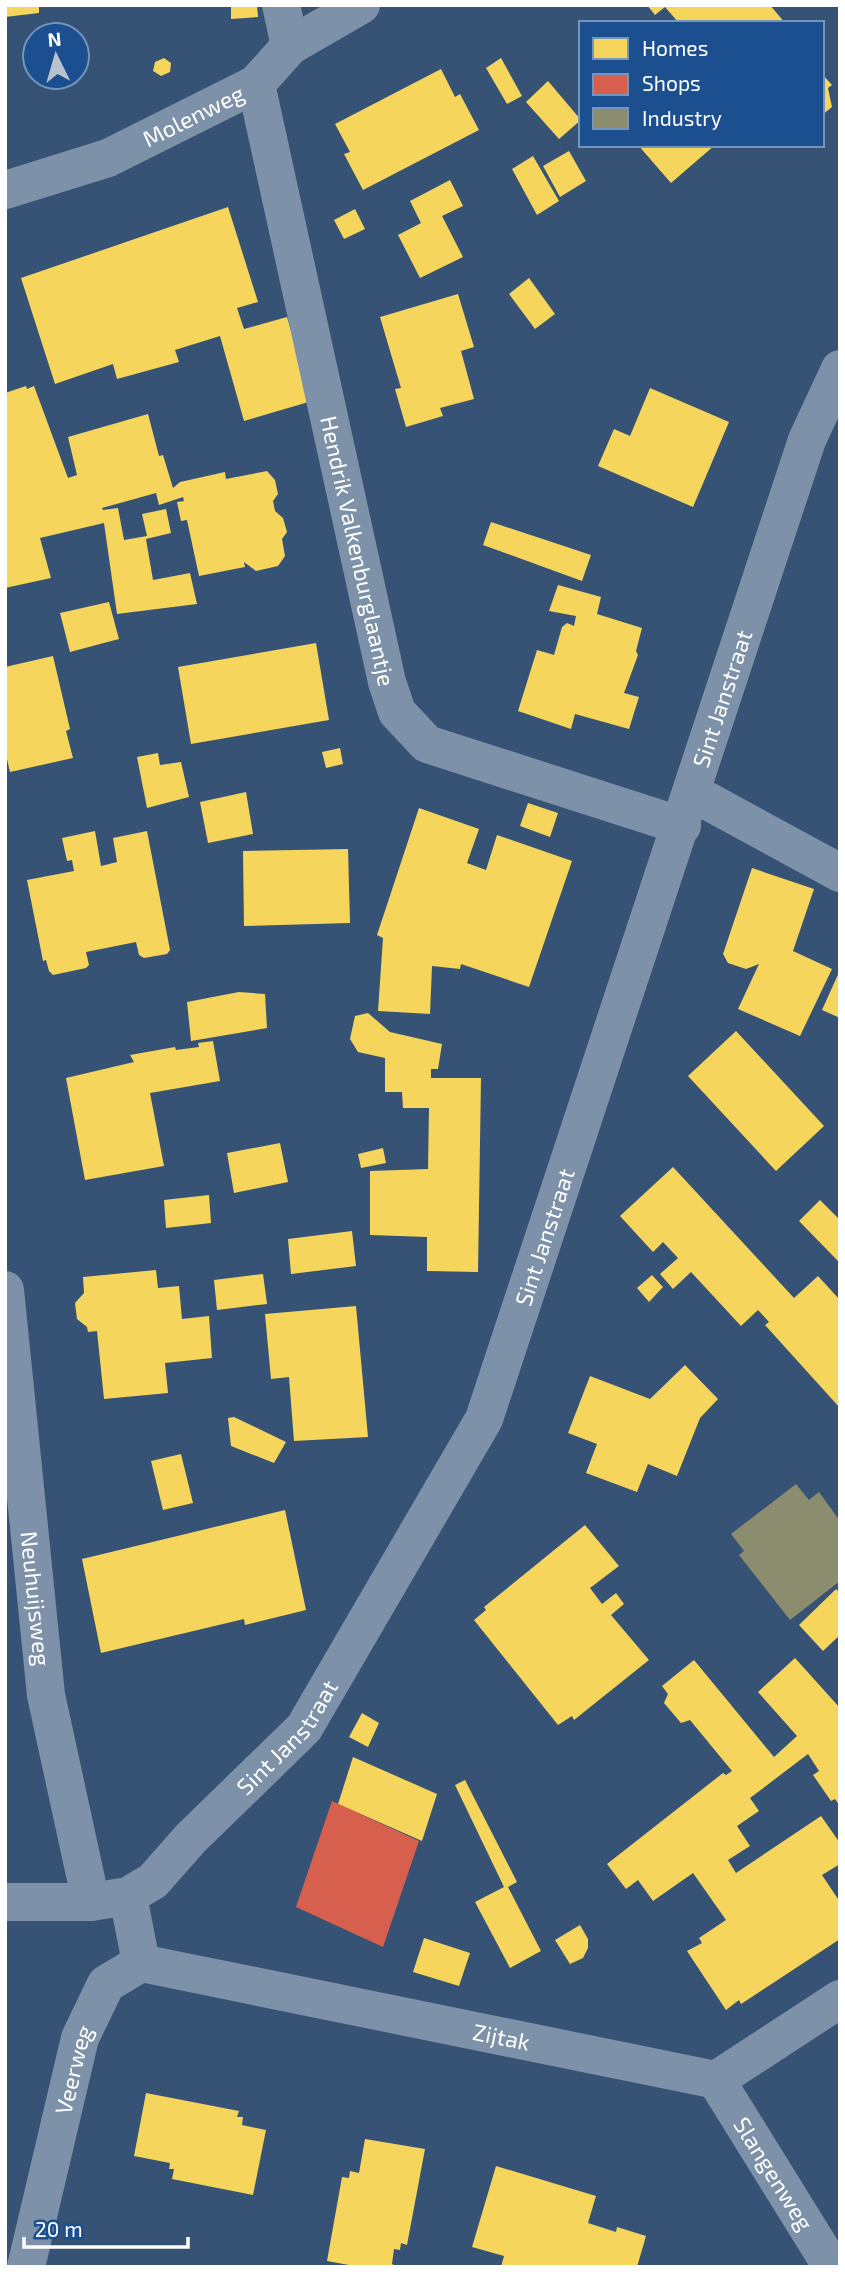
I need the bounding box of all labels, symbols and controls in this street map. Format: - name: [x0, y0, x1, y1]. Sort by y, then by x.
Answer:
- north arrow: [21, 21, 91, 91]
- legend: [579, 21, 824, 147]
- text: N: [47, 27, 62, 51]
- text: Homes: [642, 35, 708, 60]
- text: Shops: [642, 70, 701, 95]
- street label: Molenweg: [138, 78, 249, 153]
- text: Industry: [642, 105, 722, 130]
- street label: Hendrik Valkenburglaantje: [315, 413, 401, 689]
- street label: Sint Janstraat: [686, 626, 757, 771]
- street label: Sint Janstraat: [508, 1164, 580, 1309]
- street label: Neuhuijsweg: [15, 1530, 57, 1667]
- street label: Sint Janstraat: [230, 1674, 343, 1800]
- street label: Zijtak: [471, 2017, 533, 2056]
- street label: Veerweg: [49, 2020, 98, 2117]
- street label: Slangenweg: [728, 2112, 820, 2236]
- scale bar: [24, 2206, 189, 2250]
- text: 20 m: [35, 2216, 83, 2241]

